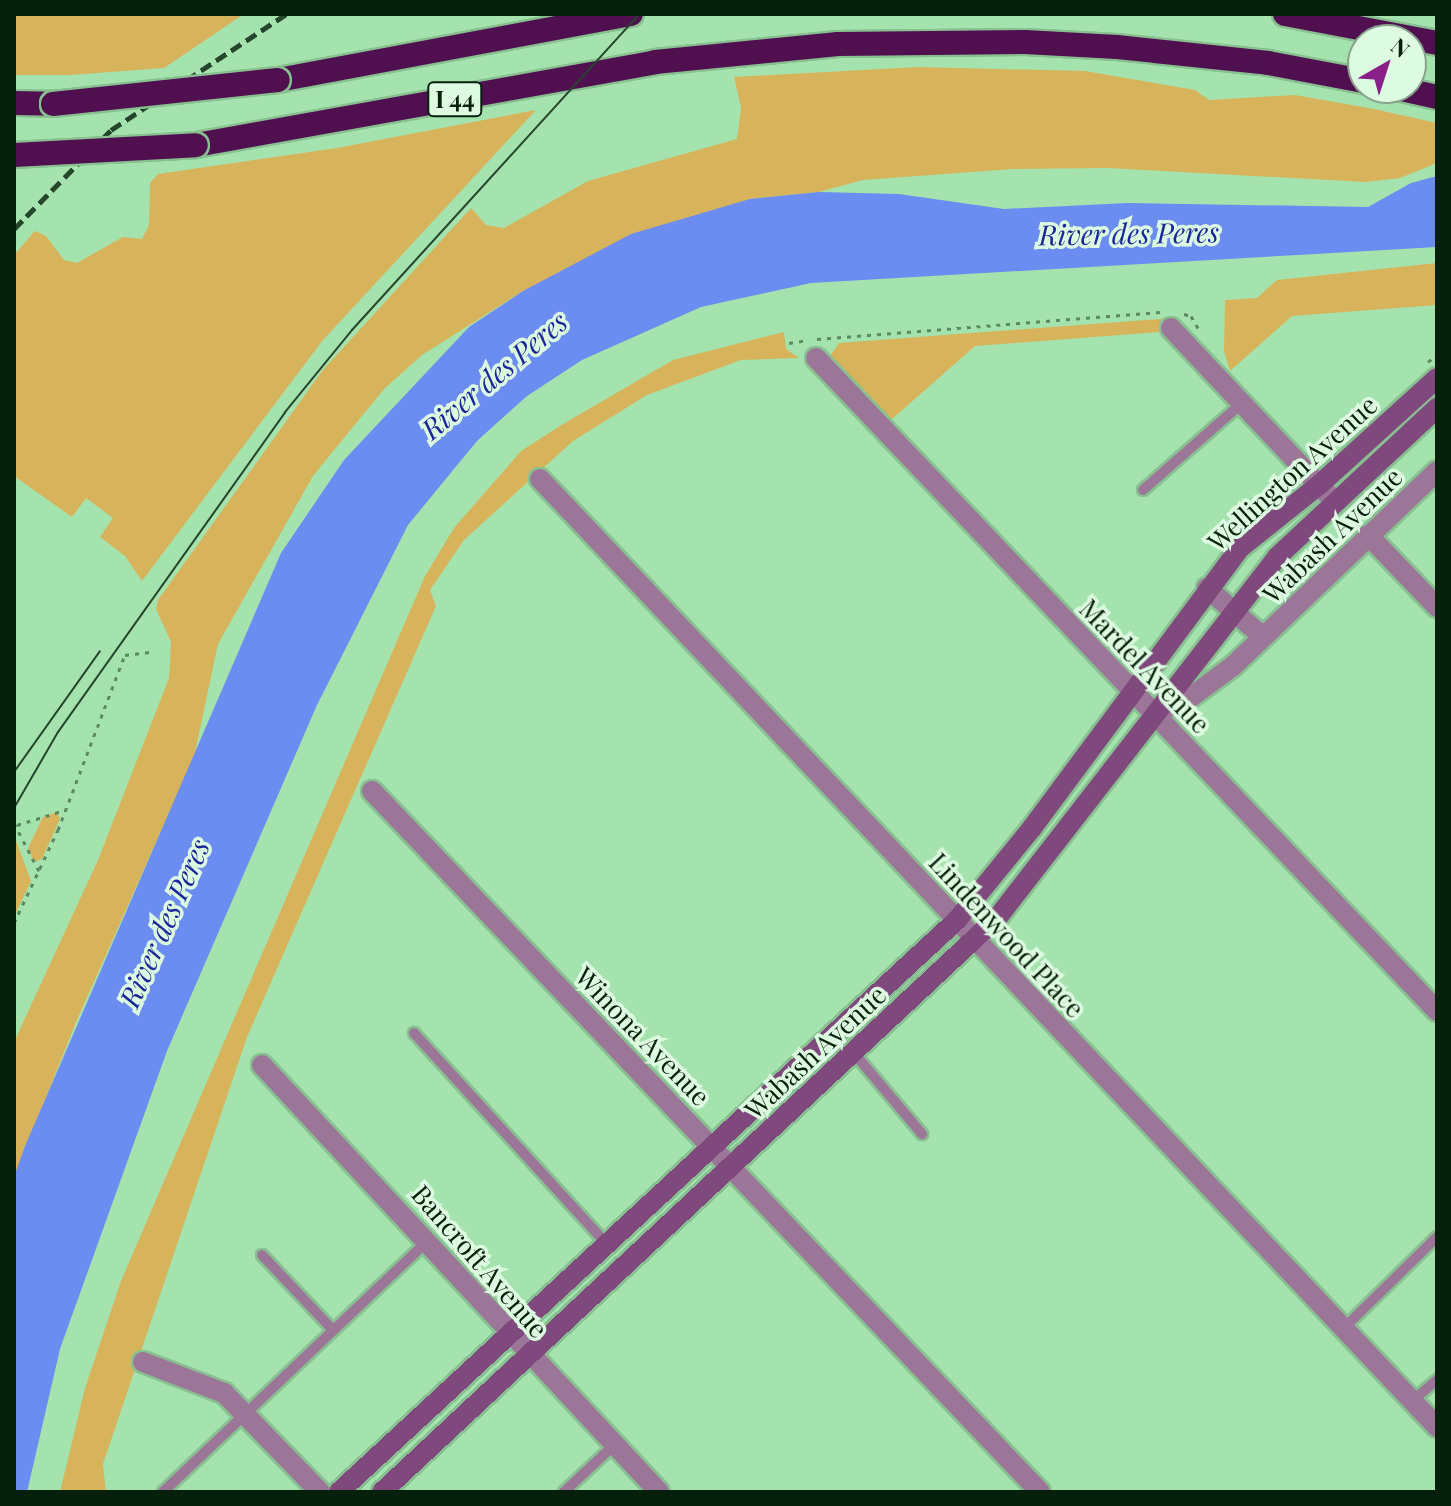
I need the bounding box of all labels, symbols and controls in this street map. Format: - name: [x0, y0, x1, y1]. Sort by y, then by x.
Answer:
- north arrow: [1347, 24, 1427, 104]
- text: N: [1385, 30, 1416, 64]
- road number: I 44: [427, 79, 483, 119]
- water label: River des Peres: [1039, 215, 1219, 251]
- water label: River des Peres: [414, 304, 574, 446]
- street label: Wellington Avenue: [1201, 389, 1383, 557]
- street label: Wabash Avenue: [1256, 461, 1408, 609]
- street label: Mardel Avenue: [1073, 592, 1217, 740]
- water label: River des Peres: [112, 834, 216, 1012]
- street label: Lindenwood Place: [923, 846, 1091, 1024]
- street label: Winona Avenue: [569, 960, 717, 1112]
- street label: Wabash Avenue: [738, 979, 892, 1125]
- street label: Bancroft Avenue: [405, 1178, 555, 1344]

